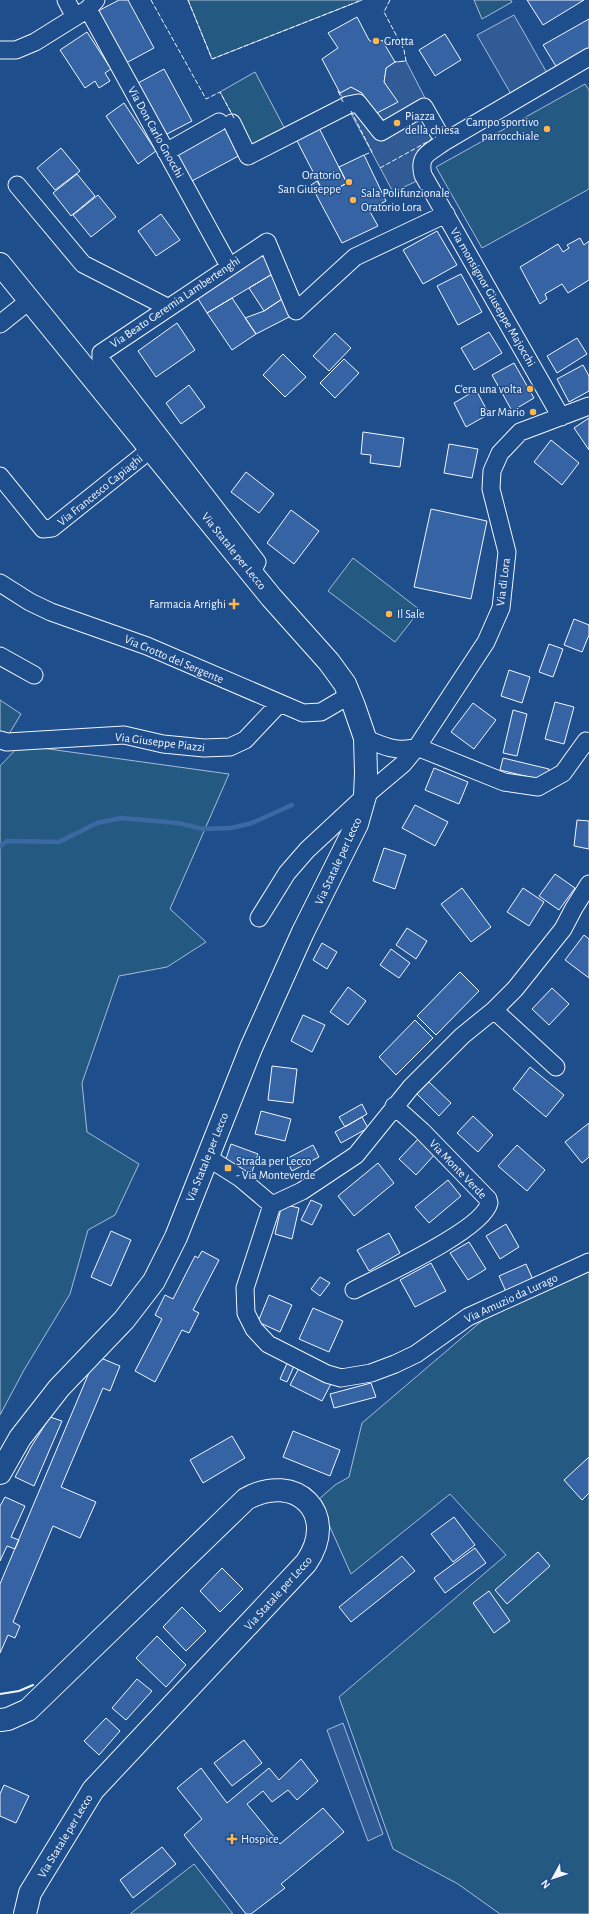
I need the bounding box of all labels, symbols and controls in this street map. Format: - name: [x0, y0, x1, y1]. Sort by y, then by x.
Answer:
- place label: Grotta: [384, 35, 414, 47]
- marker: Grotta: [371, 36, 381, 46]
- street label: Via Don Carlo Gnocchi: [126, 84, 186, 180]
- place label: Piazza della chiesa: [405, 110, 460, 136]
- place label: Campo sportivo parrocchiale: [466, 116, 539, 142]
- marker: Piazza della chiesa: [392, 118, 402, 128]
- marker: Campo sportivo parrocchiale: [542, 124, 552, 134]
- place label: Oratorio San Giuseppe: [278, 169, 341, 195]
- marker: Oratorio San Giuseppe: [344, 177, 354, 187]
- place label: Sala Polifunzionale Oratorio Lora: [361, 187, 450, 213]
- marker: Sala Polifunzionale Oratorio Lora: [348, 195, 358, 205]
- street label: Via monsignor Giuseppe Majocchi: [447, 226, 538, 369]
- street label: Via Beato Geremia Lambertenghi: [108, 254, 242, 350]
- place label: C'era una volta: [455, 383, 522, 395]
- marker: C'era una volta: [525, 384, 535, 394]
- place label: Bar Mario: [480, 406, 525, 418]
- marker: Bar Mario: [528, 407, 538, 417]
- street label: Via Francesco Capiaghi: [55, 452, 145, 528]
- street label: Via Statale per Lecco: [199, 510, 269, 592]
- street label: Via di Lora: [494, 557, 512, 607]
- place label: Farmacia Arrighi: [149, 598, 226, 610]
- marker: Farmacia Arrighi: [229, 599, 239, 609]
- place label: Il Sale: [397, 608, 425, 620]
- marker: Il Sale: [384, 609, 394, 619]
- street label: Via Crotto del Sergente: [123, 633, 225, 685]
- street label: Via Giuseppe Piazzi: [114, 731, 206, 753]
- street label: Via Statale per Lecco: [312, 815, 364, 907]
- street label: Via Statale per Lecco: [184, 1111, 230, 1203]
- street label: Via Monte Verde: [427, 1137, 489, 1201]
- place label: Strada per Lecco - Via Monteverde: [236, 1155, 315, 1181]
- marker: Strada per Lecco - Via Monteverde: [223, 1163, 233, 1173]
- street label: Via Amuzio da Lurago: [463, 1271, 559, 1325]
- street label: Via Statale per Lecco: [242, 1554, 314, 1632]
- street label: Via Statale per Lecco: [35, 1792, 95, 1880]
- marker: Hospice: [226, 1833, 238, 1845]
- place label: Hospice: [241, 1833, 278, 1845]
- north arrow: [533, 1858, 573, 1898]
- text: N: [539, 1878, 552, 1891]

